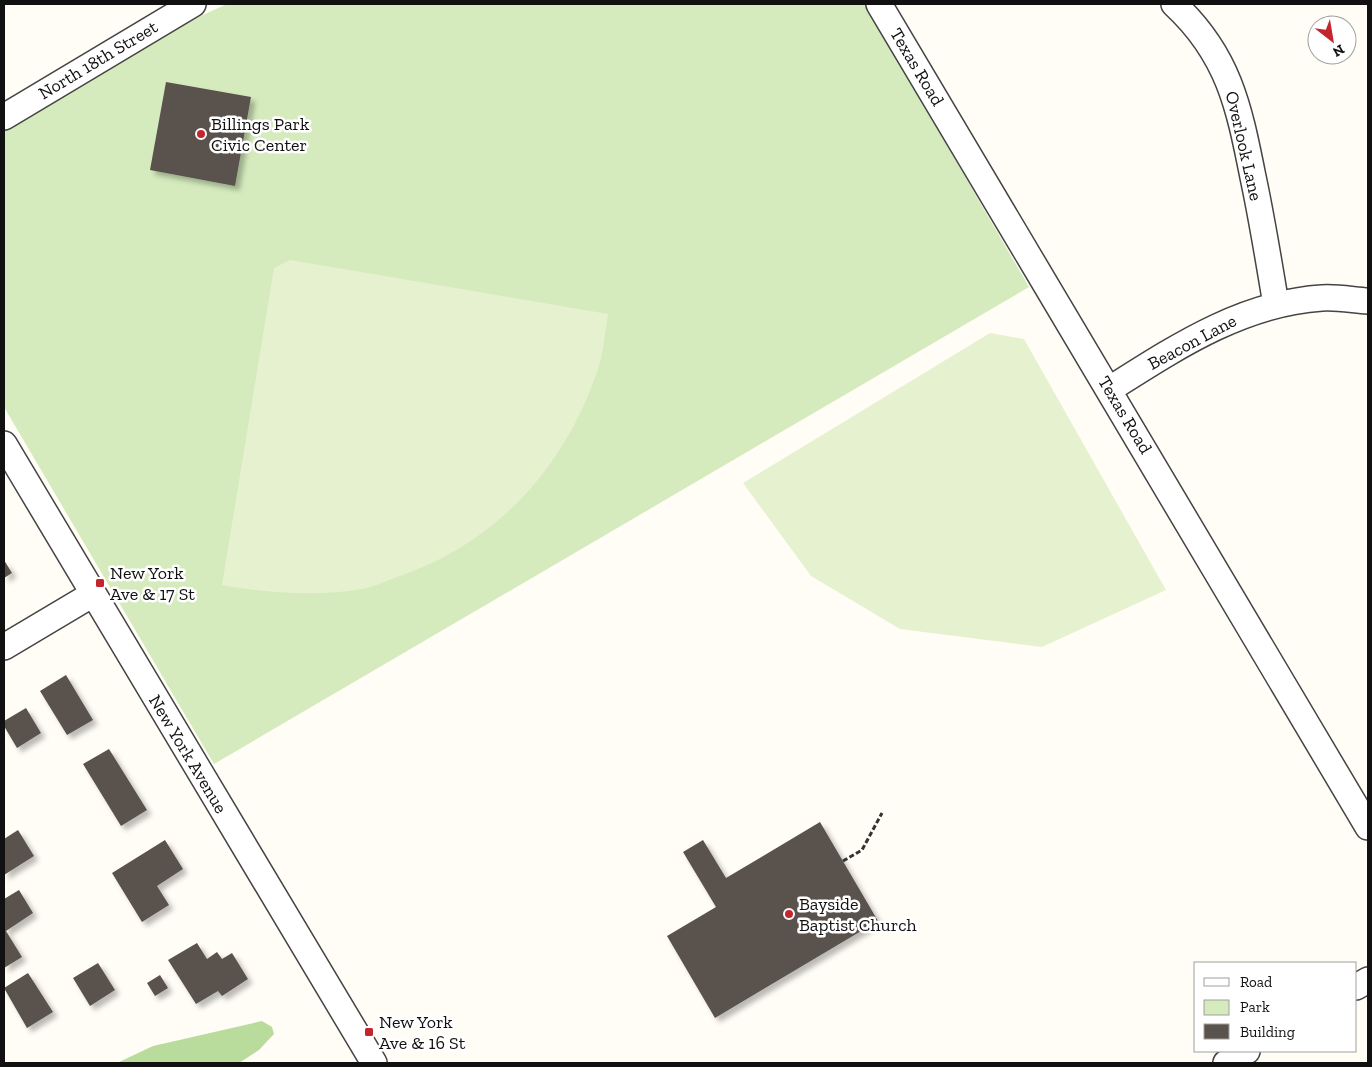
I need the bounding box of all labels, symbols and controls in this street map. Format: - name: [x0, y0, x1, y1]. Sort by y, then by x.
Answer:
- north arrow: [1307, 15, 1357, 65]
- street label: North 18th Street: [34, 16, 162, 104]
- street label: Texas Road: [885, 24, 949, 110]
- text: N: [1329, 41, 1347, 61]
- street label: Overlook Lane: [1221, 89, 1267, 203]
- place label: Billings Park Civic Center: [211, 113, 310, 156]
- marker: Billings Park Civic Center: [195, 128, 207, 140]
- street label: Beacon Lane: [1144, 309, 1240, 375]
- street label: Texas Road: [1093, 372, 1157, 458]
- place label: New York Ave & 17 St: [110, 562, 195, 605]
- marker: New York Ave & 17 St: [94, 577, 106, 589]
- street label: New York Avenue: [144, 691, 232, 817]
- place label: Bayside Baptist Church: [799, 893, 917, 936]
- marker: Bayside Baptist Church: [783, 908, 795, 920]
- legend: [1194, 962, 1357, 1052]
- text: Road: [1240, 973, 1273, 991]
- text: Park: [1240, 998, 1270, 1016]
- place label: New York Ave & 16 St: [379, 1011, 466, 1054]
- text: Building: [1240, 1023, 1295, 1041]
- marker: New York Ave & 16 St: [363, 1026, 375, 1038]

